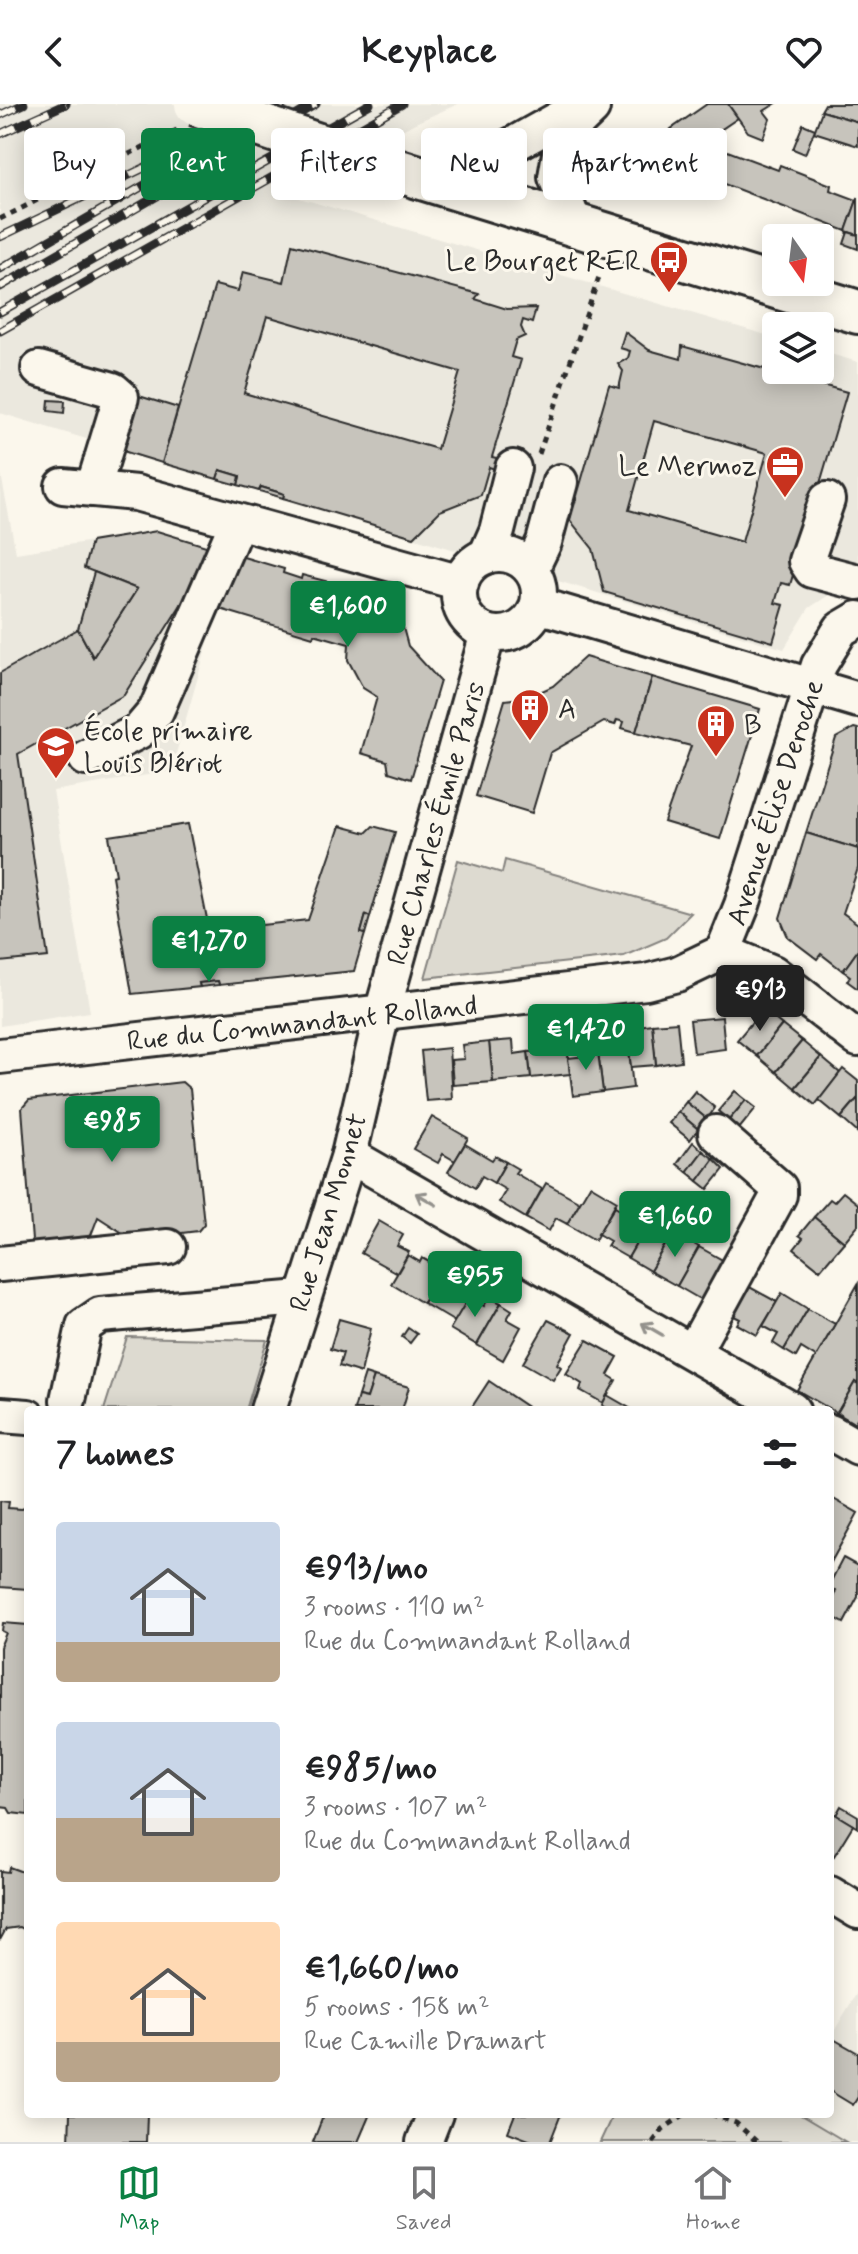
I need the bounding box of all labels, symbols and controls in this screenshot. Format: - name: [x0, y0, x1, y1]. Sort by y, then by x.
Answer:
- text: Keyplace: [361, 29, 497, 76]
- icon: back: [32, 30, 76, 74]
- icon: heart: [782, 30, 826, 74]
- chip: Buy: [24, 128, 125, 200]
- chip: Rent: [141, 128, 255, 200]
- chip: Filters: [271, 128, 405, 200]
- chip: New: [421, 128, 527, 200]
- chip: Apartment: [543, 128, 727, 200]
- north arrow: [762, 224, 834, 296]
- map controls: [762, 224, 834, 384]
- bus stop icon: Le Bourget RER: [648, 239, 690, 294]
- place label: Le Bourget RER: [446, 244, 641, 281]
- button: layers: [762, 312, 834, 384]
- office icon: Le Mermoz: [764, 444, 806, 499]
- place label: Le Mermoz: [618, 449, 757, 486]
- pin: €1,600: [283, 581, 413, 649]
- text: €1,600: [309, 590, 387, 624]
- street label: Avenue Élise Deroche: [717, 674, 834, 931]
- street label: Rue Charles Émile Paris: [377, 677, 496, 969]
- building icon: A: [509, 687, 551, 742]
- place label: A: [558, 692, 576, 729]
- building icon: B: [695, 703, 737, 758]
- place label: B: [744, 708, 762, 745]
- place label: École primaire Louis Blériot: [84, 712, 253, 783]
- school or university icon: École primaire Louis Blériot: [35, 725, 77, 780]
- pin: €1,270: [144, 916, 274, 984]
- text: €1,270: [170, 925, 248, 959]
- pin: €913: [713, 965, 807, 1033]
- text: €913: [734, 974, 786, 1008]
- street label: Rue du Commandant Rolland: [125, 988, 479, 1061]
- pin: €1,420: [521, 1004, 651, 1072]
- text: €1,420: [546, 1013, 626, 1047]
- pin: €985: [65, 1096, 159, 1164]
- text: €985: [83, 1105, 141, 1139]
- street label: Rue Jean Monnet: [282, 1109, 377, 1317]
- one-way arrow: [415, 1191, 438, 1207]
- pin: €1,660: [610, 1191, 740, 1259]
- text: €1,660: [637, 1200, 713, 1234]
- pin: €955: [428, 1251, 522, 1319]
- text: €955: [446, 1260, 504, 1294]
- one-way arrow: [640, 1321, 664, 1336]
- text: 7 homes: [56, 1432, 175, 1477]
- icon: filters: [758, 1432, 802, 1476]
- text: €913/mo: [304, 1546, 428, 1591]
- icon: home: [120, 1554, 216, 1650]
- text: 3 rooms · 110 m²: [304, 1591, 485, 1625]
- text: Rue du Commandant Rolland: [304, 1625, 631, 1659]
- text: €985/mo: [304, 1746, 437, 1791]
- icon: home: [120, 1754, 216, 1850]
- text: 3 rooms · 107 m²: [304, 1791, 487, 1825]
- text: Rue du Commandant Rolland: [304, 1825, 631, 1859]
- text: €1,660/mo: [304, 1946, 459, 1991]
- icon: home: [120, 1954, 216, 2050]
- text: 5 rooms · 158 m²: [304, 1991, 490, 2025]
- text: Rue Camille Dramart: [304, 2025, 547, 2059]
- tab: Map: [117, 2161, 161, 2237]
- tab: Saved: [396, 2161, 451, 2237]
- tab: Home: [686, 2161, 741, 2237]

